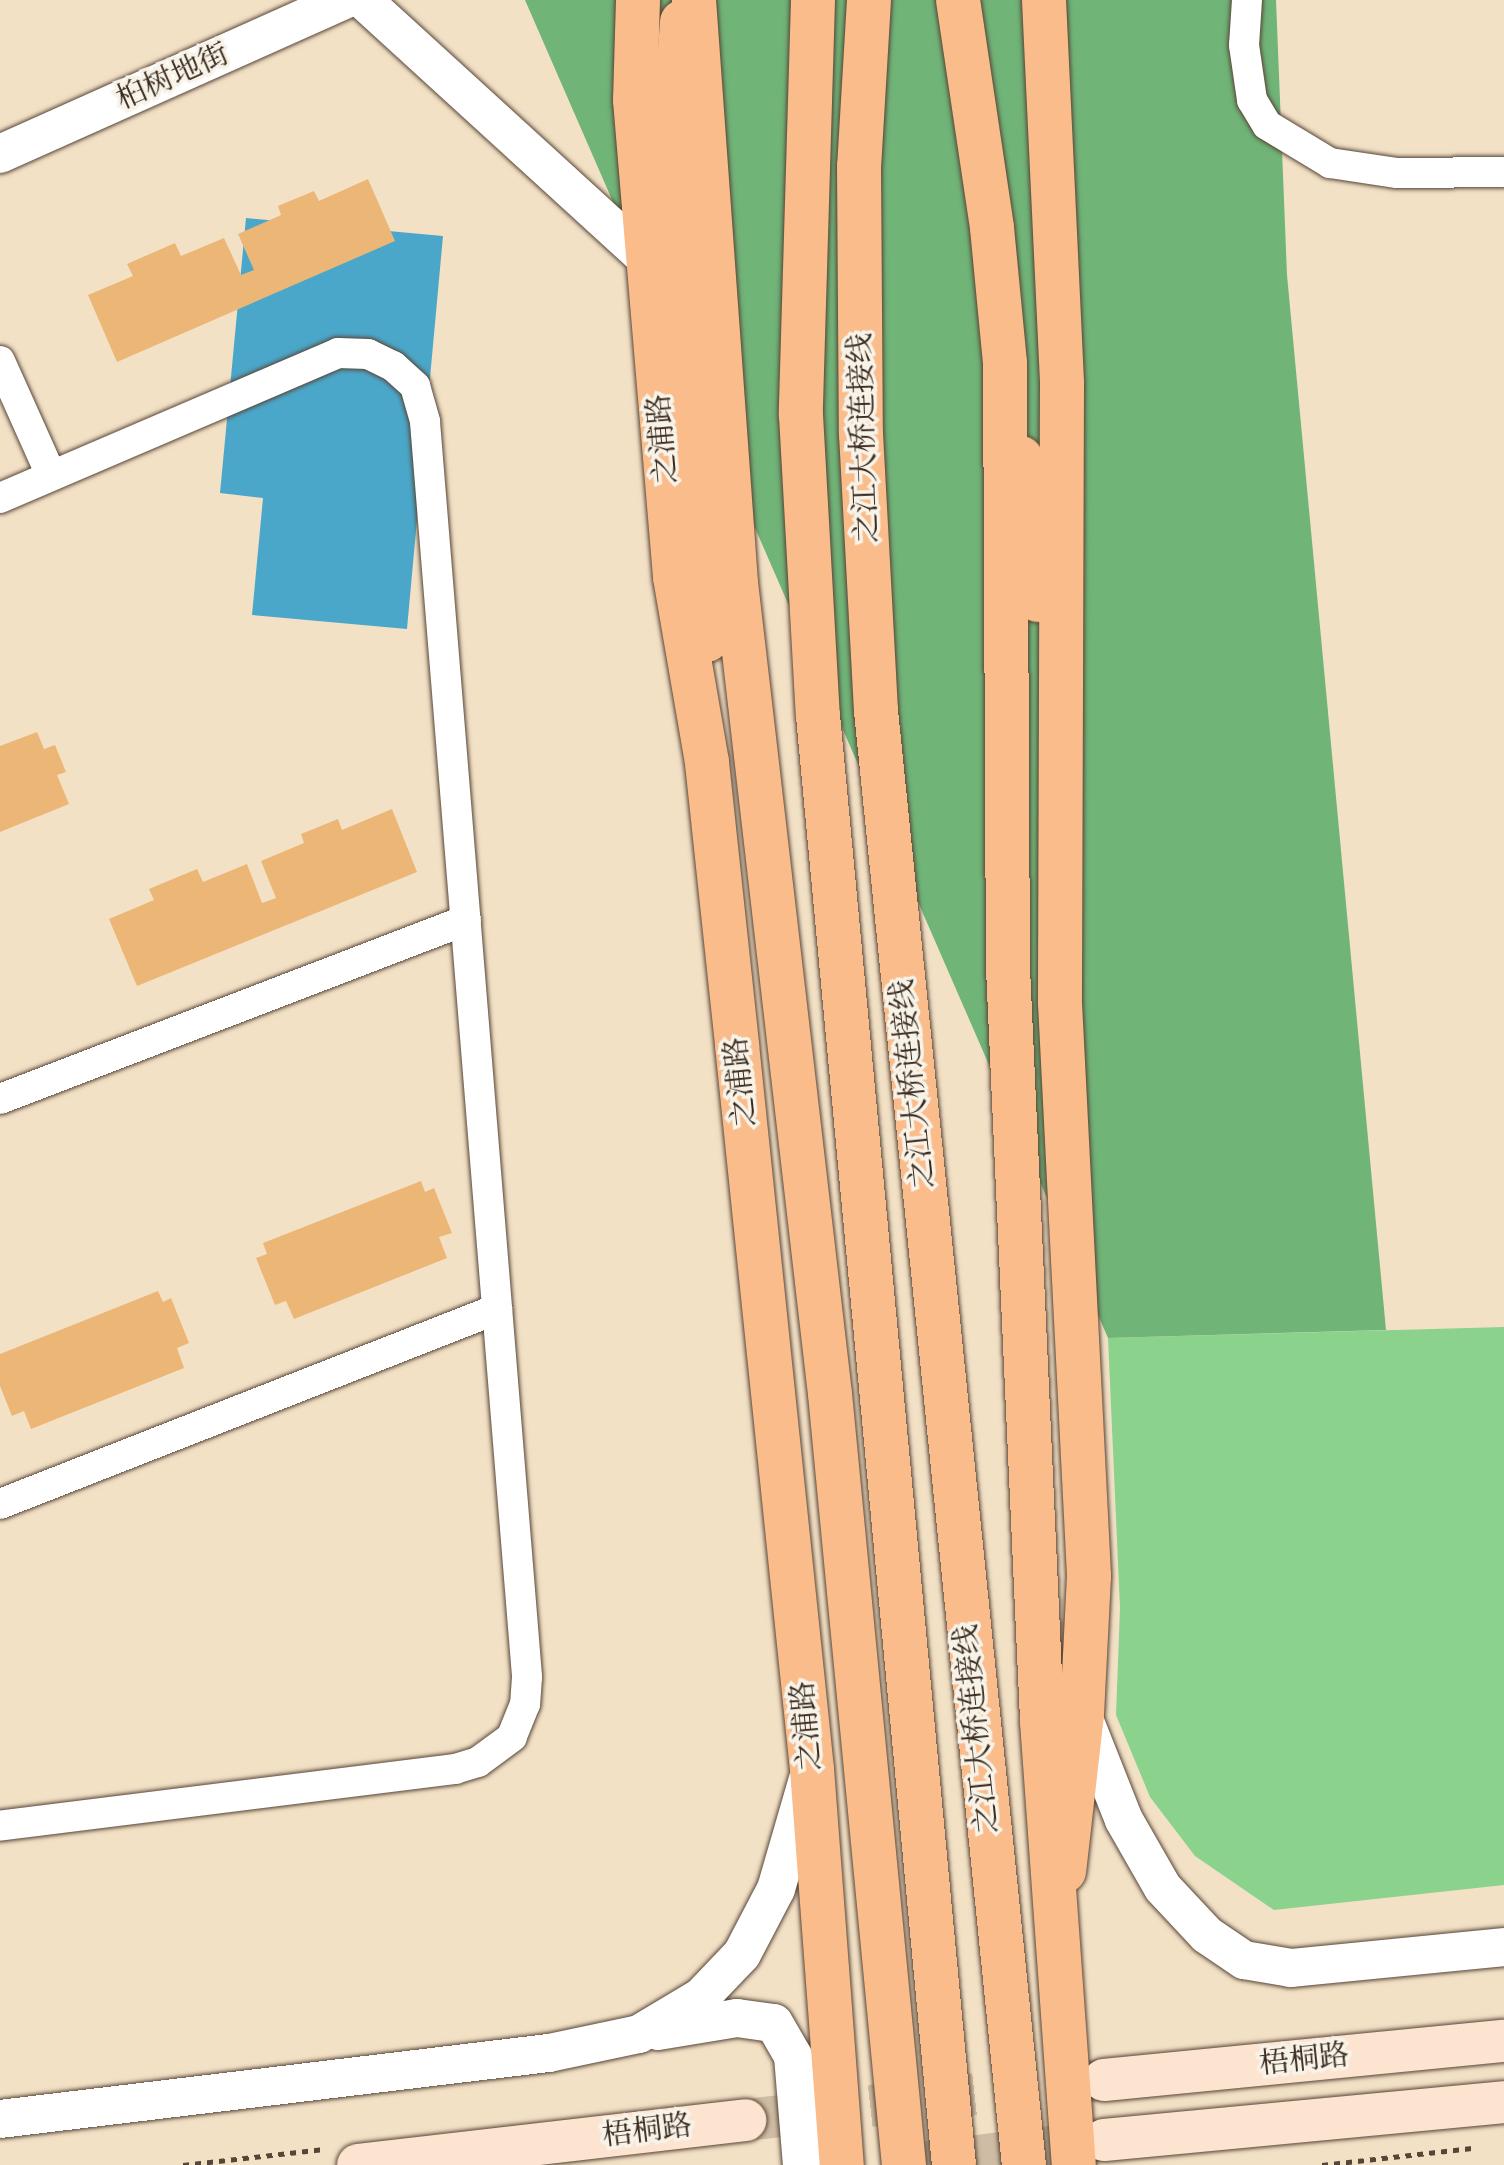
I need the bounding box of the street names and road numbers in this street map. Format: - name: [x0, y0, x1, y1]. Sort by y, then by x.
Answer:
- street label: 桕树地街: [111, 36, 235, 118]
- street label: 之江大桥连接线: [842, 332, 886, 544]
- street label: 之浦路: [641, 393, 685, 485]
- street label: 之江大桥连接线: [884, 978, 942, 1190]
- street label: 之浦路: [718, 1035, 764, 1129]
- street label: 之江大桥连接线: [948, 1623, 1006, 1835]
- street label: 之浦路: [785, 1680, 829, 1772]
- street label: 梧桐路: [1257, 2037, 1351, 2083]
- street label: 梧桐路: [600, 2108, 694, 2154]

